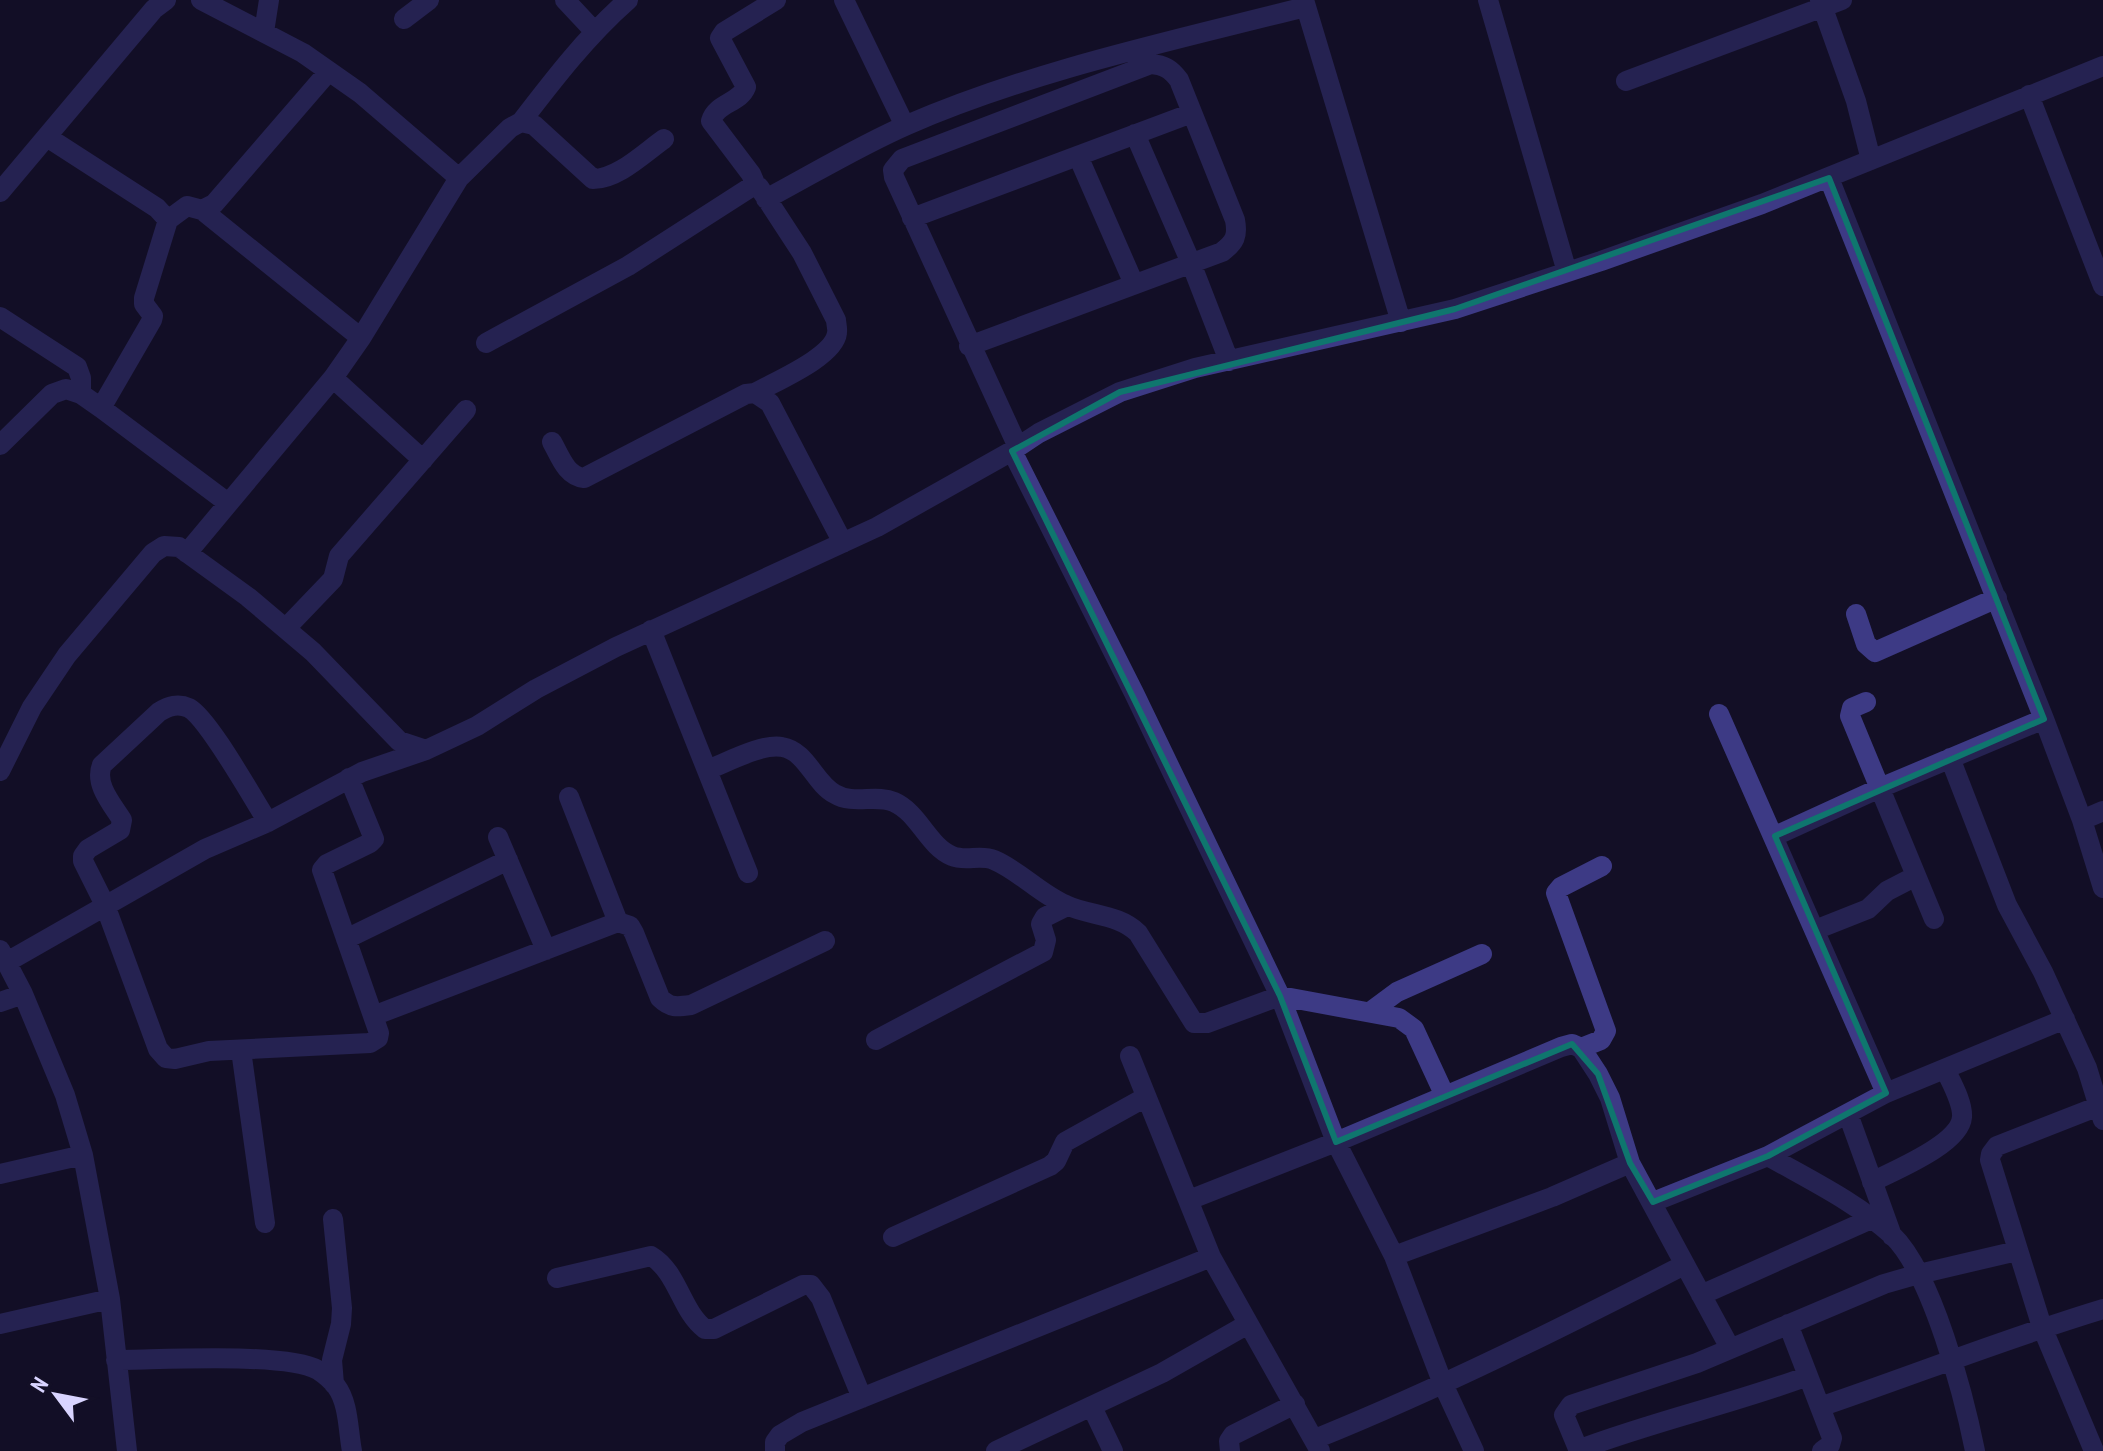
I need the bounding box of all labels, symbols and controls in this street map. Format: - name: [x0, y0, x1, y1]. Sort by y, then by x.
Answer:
- north arrow: [16, 1355, 96, 1435]
- text: N: [24, 1372, 54, 1397]

